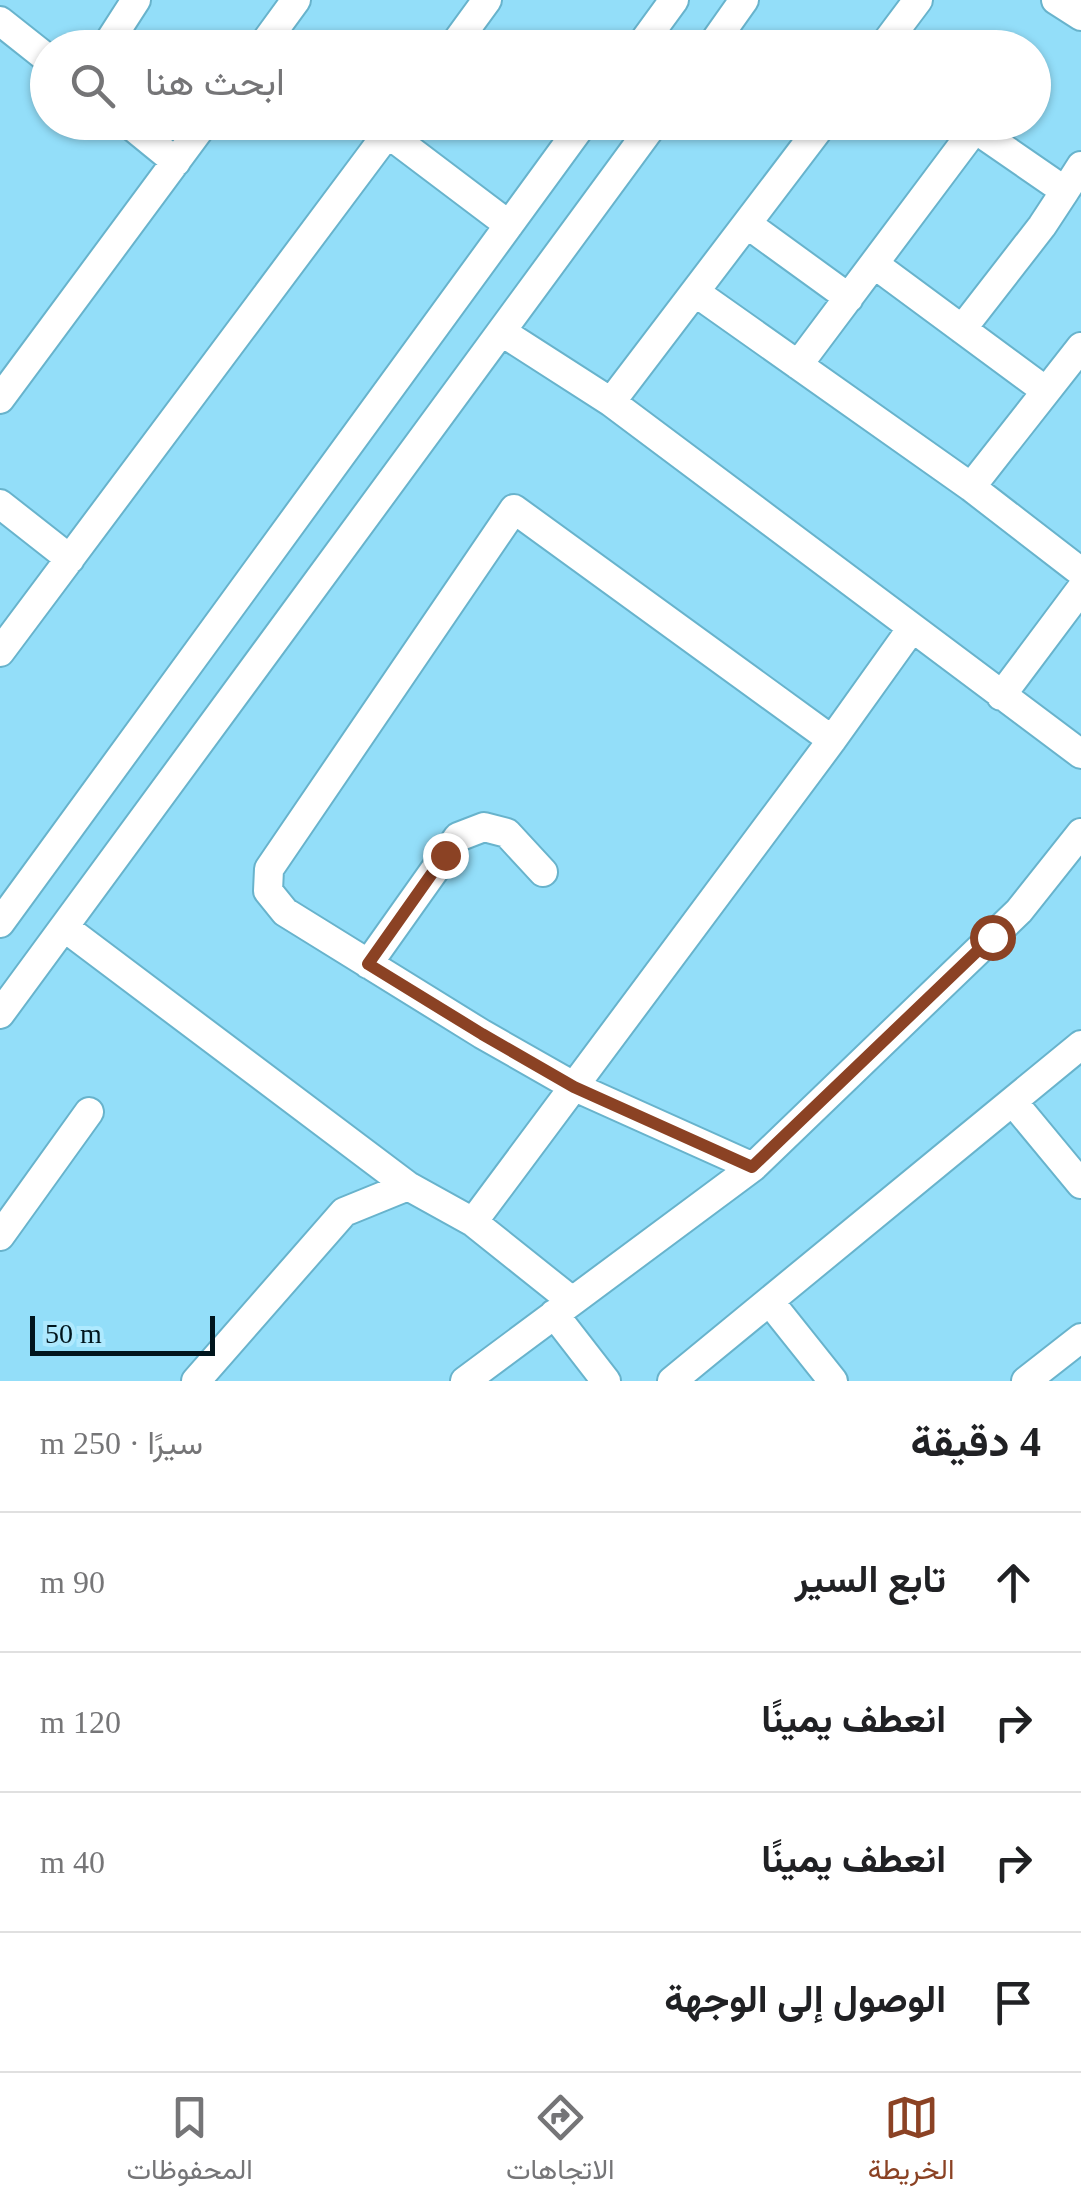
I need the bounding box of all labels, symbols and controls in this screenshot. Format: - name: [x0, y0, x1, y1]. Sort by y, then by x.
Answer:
- search box: [30, 30, 1051, 140]
- icon: search: [65, 58, 120, 113]
- text: ابحث هنا: [145, 61, 285, 103]
- route end: [423, 833, 469, 879]
- route start: [970, 915, 1016, 961]
- scale bar: [30, 1311, 215, 1356]
- text: 50 m: [45, 1318, 102, 1349]
- text: 4 دقيقة: [910, 1419, 1041, 1465]
- text: سيرًا · 250 m: [40, 1425, 203, 1461]
- icon: ahead: [986, 1555, 1041, 1610]
- text: تابع السير: [795, 1558, 946, 1600]
- text: 90 m: [40, 1564, 105, 1600]
- icon: right: [986, 1695, 1041, 1750]
- text: انعطف يمينًا: [761, 1698, 946, 1740]
- text: 120 m: [40, 1704, 121, 1740]
- icon: right: [986, 1835, 1041, 1890]
- text: انعطف يمينًا: [761, 1838, 946, 1880]
- text: 40 m: [40, 1844, 105, 1880]
- icon: arrive: [986, 1975, 1041, 2030]
- text: الوصول إلى الوجهة: [664, 1978, 946, 2020]
- tab: المحفوظات: [127, 2090, 253, 2194]
- tab: الاتجاهات: [506, 2090, 615, 2194]
- tab: الخريطة: [868, 2090, 954, 2194]

